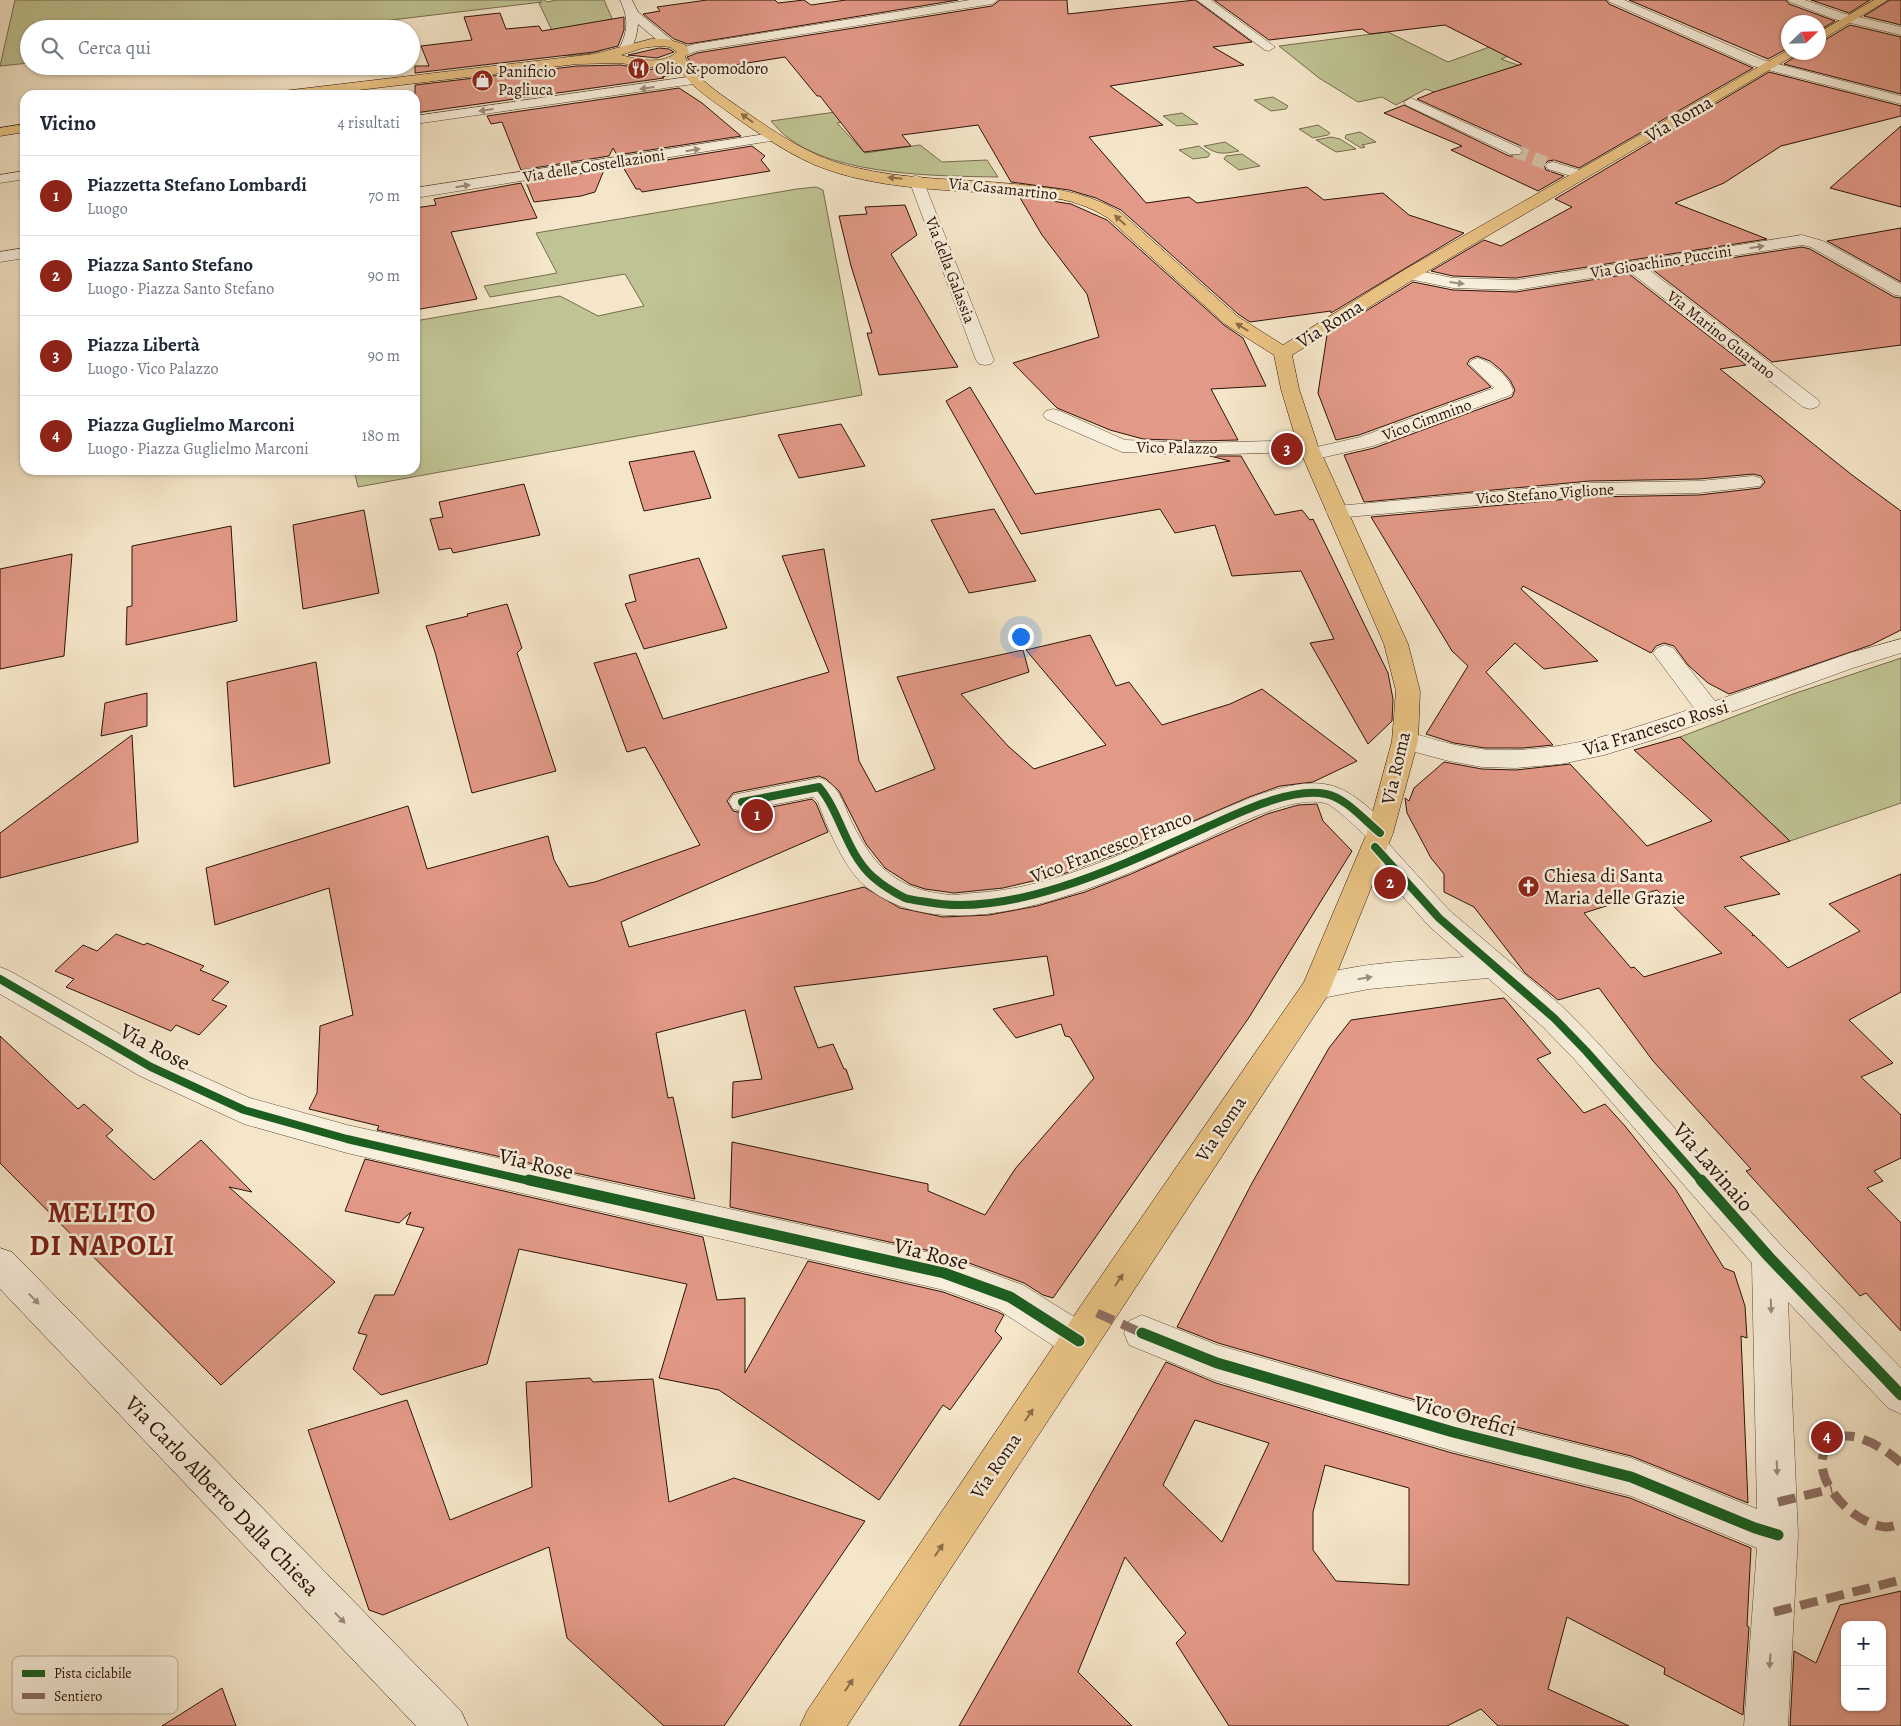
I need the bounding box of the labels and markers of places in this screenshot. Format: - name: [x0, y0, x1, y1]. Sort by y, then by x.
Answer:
- restaurant icon: Olio & pomodoro: [627, 57, 651, 81]
- place label: Olio & pomodoro: [655, 58, 768, 80]
- place label: Panificio Pagliuca: [498, 61, 556, 101]
- shop icon: Panificio Pagliuca: [470, 69, 494, 93]
- pin: 3: [1271, 430, 1303, 468]
- pin: 1: [741, 796, 773, 834]
- place label: Chiesa di Santa Maria delle Grazie: [1544, 863, 1685, 911]
- pin: 2: [1374, 864, 1406, 902]
- church icon: Chiesa di Santa Maria delle Grazie: [1516, 875, 1540, 899]
- pin: 4: [1811, 1418, 1843, 1456]

